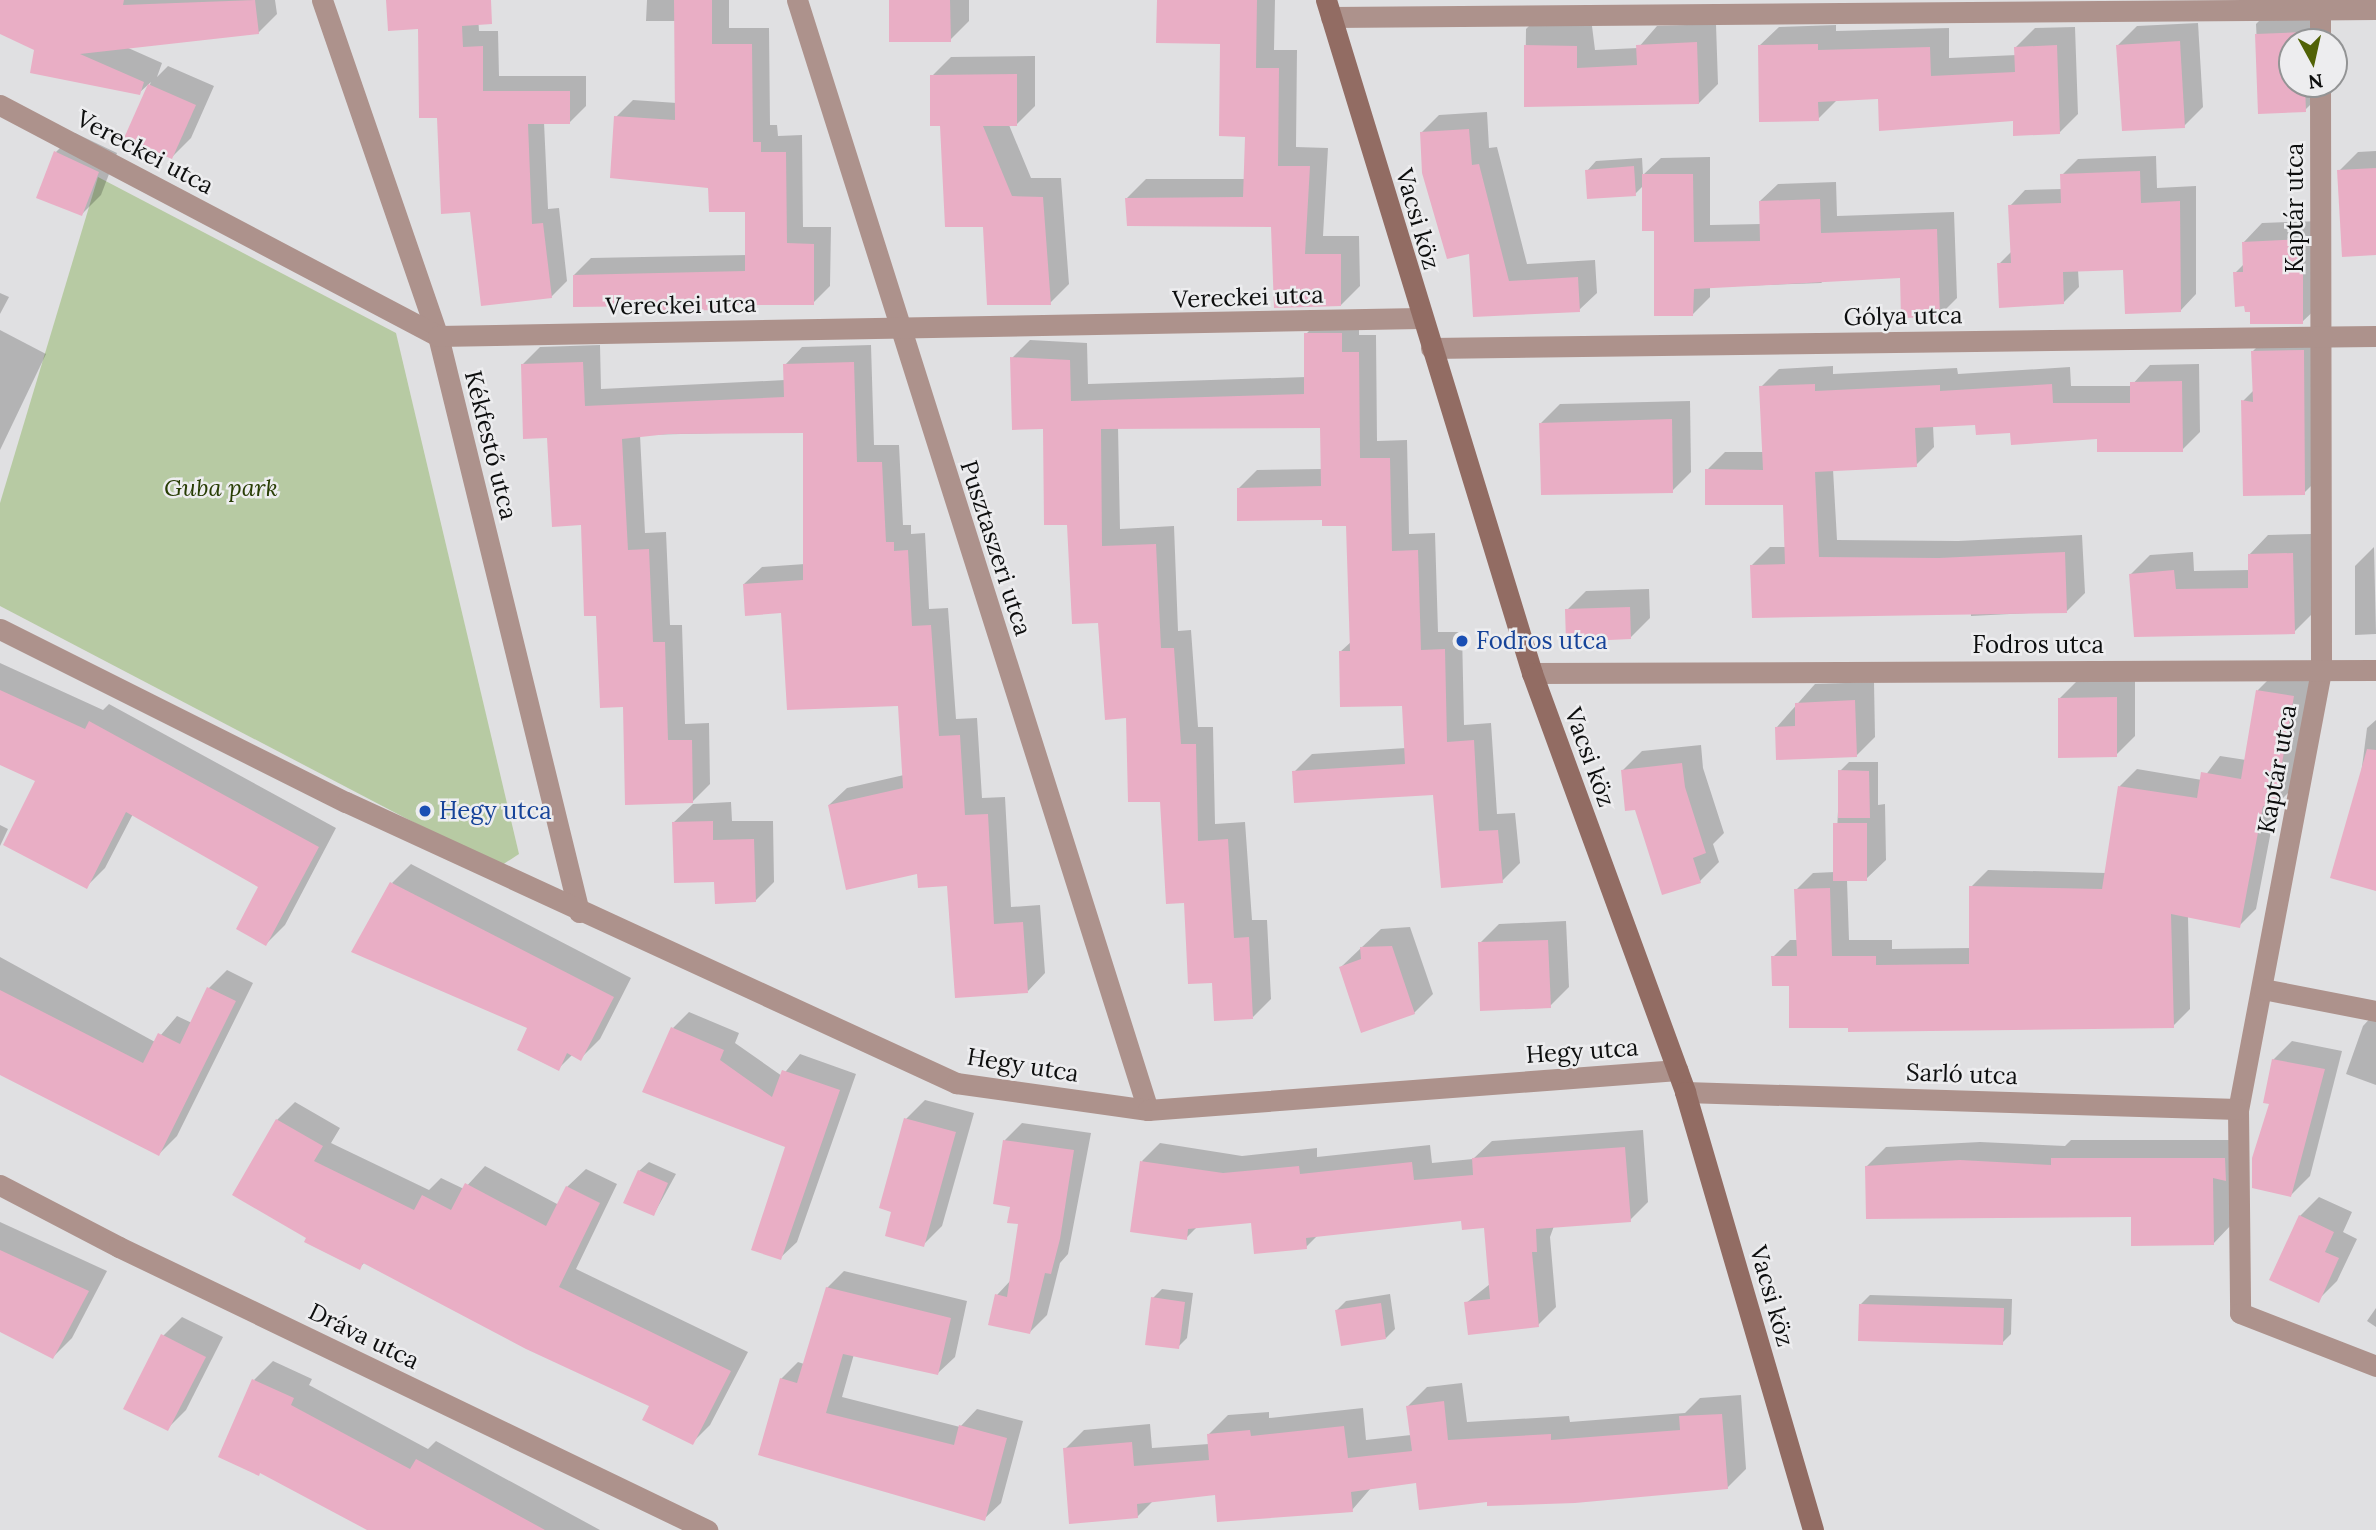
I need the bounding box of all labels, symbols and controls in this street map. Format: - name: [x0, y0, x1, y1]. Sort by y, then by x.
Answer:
- north arrow: [2278, 28, 2348, 98]
- text: N: [2307, 69, 2325, 95]
- street label: Vereckei utca: [72, 104, 218, 200]
- street label: Kaptár utca: [2281, 143, 2309, 273]
- street label: Vacsi köz: [1390, 165, 1446, 273]
- street label: Vereckei utca: [1172, 280, 1324, 314]
- street label: Vereckei utca: [605, 289, 757, 321]
- street label: Gólya utca: [1843, 301, 1963, 331]
- street label: Kékfestő utca: [459, 368, 523, 522]
- street label: Pusztaszeri utca: [954, 457, 1038, 639]
- park label: Guba park: [164, 474, 278, 502]
- place label: Fodros utca: [1476, 627, 1608, 655]
- street label: Fodros utca: [1972, 631, 2104, 659]
- marker: Fodros utca: [1454, 633, 1470, 649]
- street label: Kaptár utca: [2252, 702, 2302, 836]
- street label: Vacsi köz: [1559, 703, 1621, 811]
- place label: Hegy utca: [439, 797, 552, 825]
- marker: Hegy utca: [417, 803, 433, 819]
- street label: Hegy utca: [1525, 1033, 1639, 1069]
- street label: Hegy utca: [965, 1042, 1081, 1088]
- street label: Sarló utca: [1906, 1058, 2018, 1090]
- street label: Vacsi köz: [1744, 1242, 1800, 1350]
- street label: Dráva utca: [304, 1297, 424, 1375]

